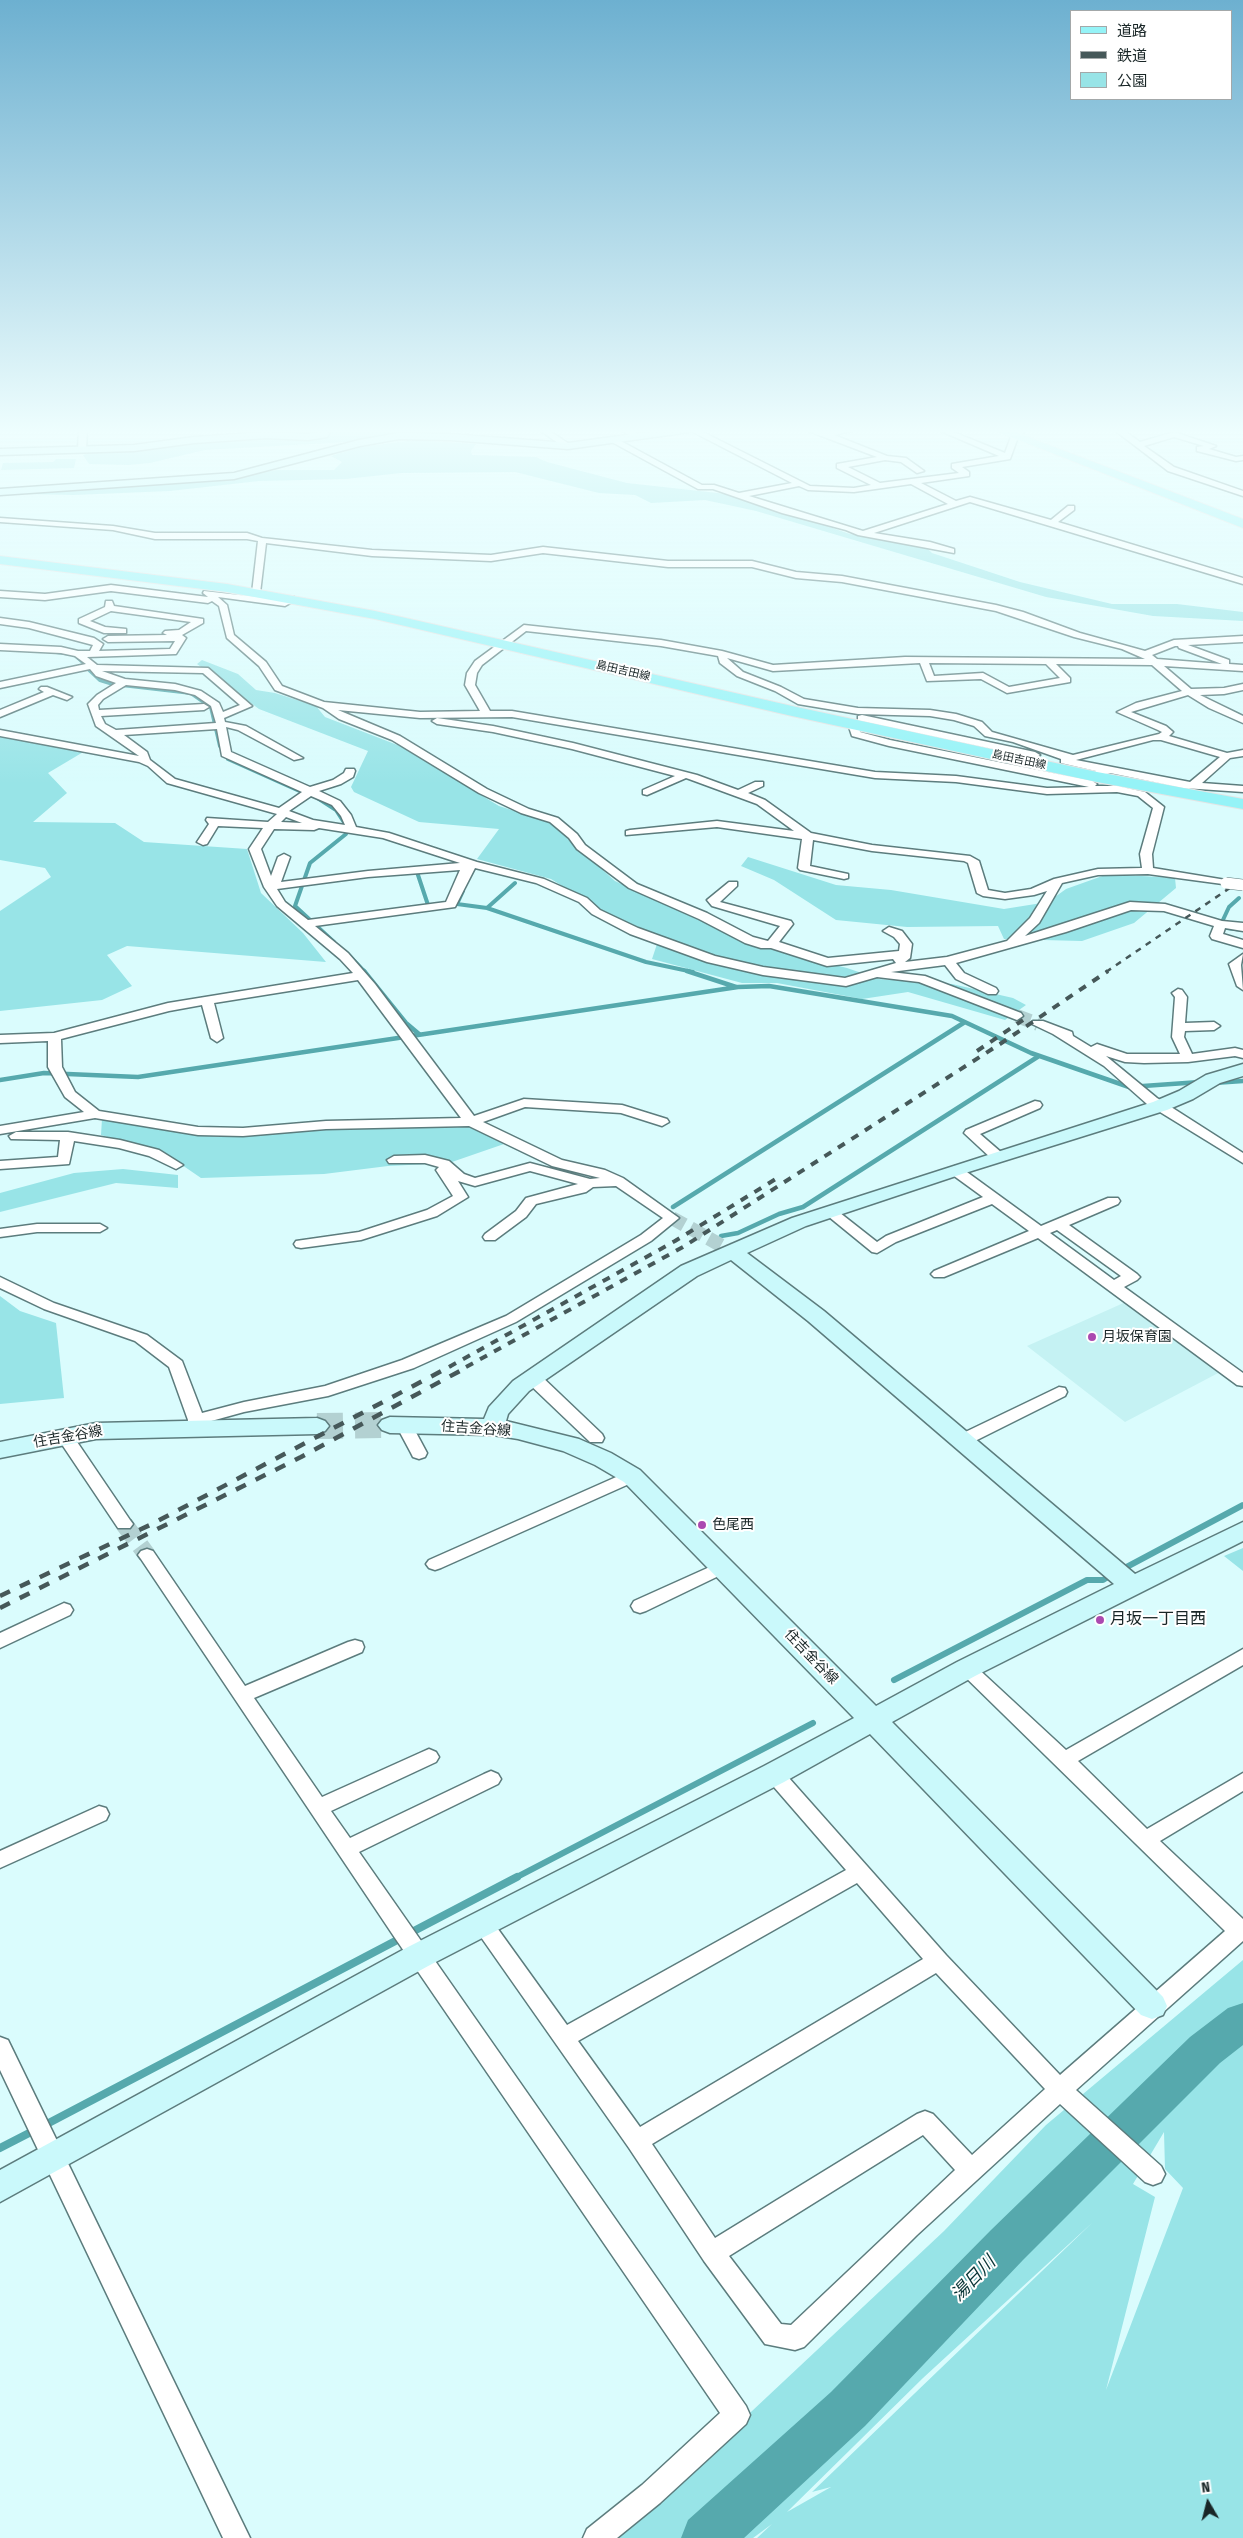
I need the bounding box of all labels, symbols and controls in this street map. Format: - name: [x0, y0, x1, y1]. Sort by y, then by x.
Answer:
- legend: [1070, 10, 1233, 100]
- text: 道路: [1117, 22, 1147, 40]
- text: 鉄道: [1117, 47, 1147, 65]
- text: 公園: [1117, 72, 1147, 90]
- street label: 島田吉田線: [595, 658, 651, 684]
- street label: 島田吉田線: [991, 748, 1047, 772]
- place label: 月坂保育園: [1102, 1329, 1172, 1345]
- marker: 月坂保育園: [1086, 1331, 1098, 1343]
- street label: 住吉金谷線: [440, 1418, 512, 1440]
- street label: 住吉金谷線: [32, 1423, 104, 1451]
- place label: 色尾西: [712, 1517, 754, 1533]
- marker: 色尾西: [696, 1519, 708, 1531]
- place label: 月坂一丁目西: [1110, 1610, 1206, 1630]
- marker: 月坂一丁目西: [1094, 1614, 1106, 1626]
- street label: 住吉金谷線: [781, 1626, 841, 1688]
- water label: 湯日川: [947, 2252, 1001, 2306]
- north arrow: [1183, 2478, 1233, 2528]
- text: N: [1200, 2479, 1211, 2497]

